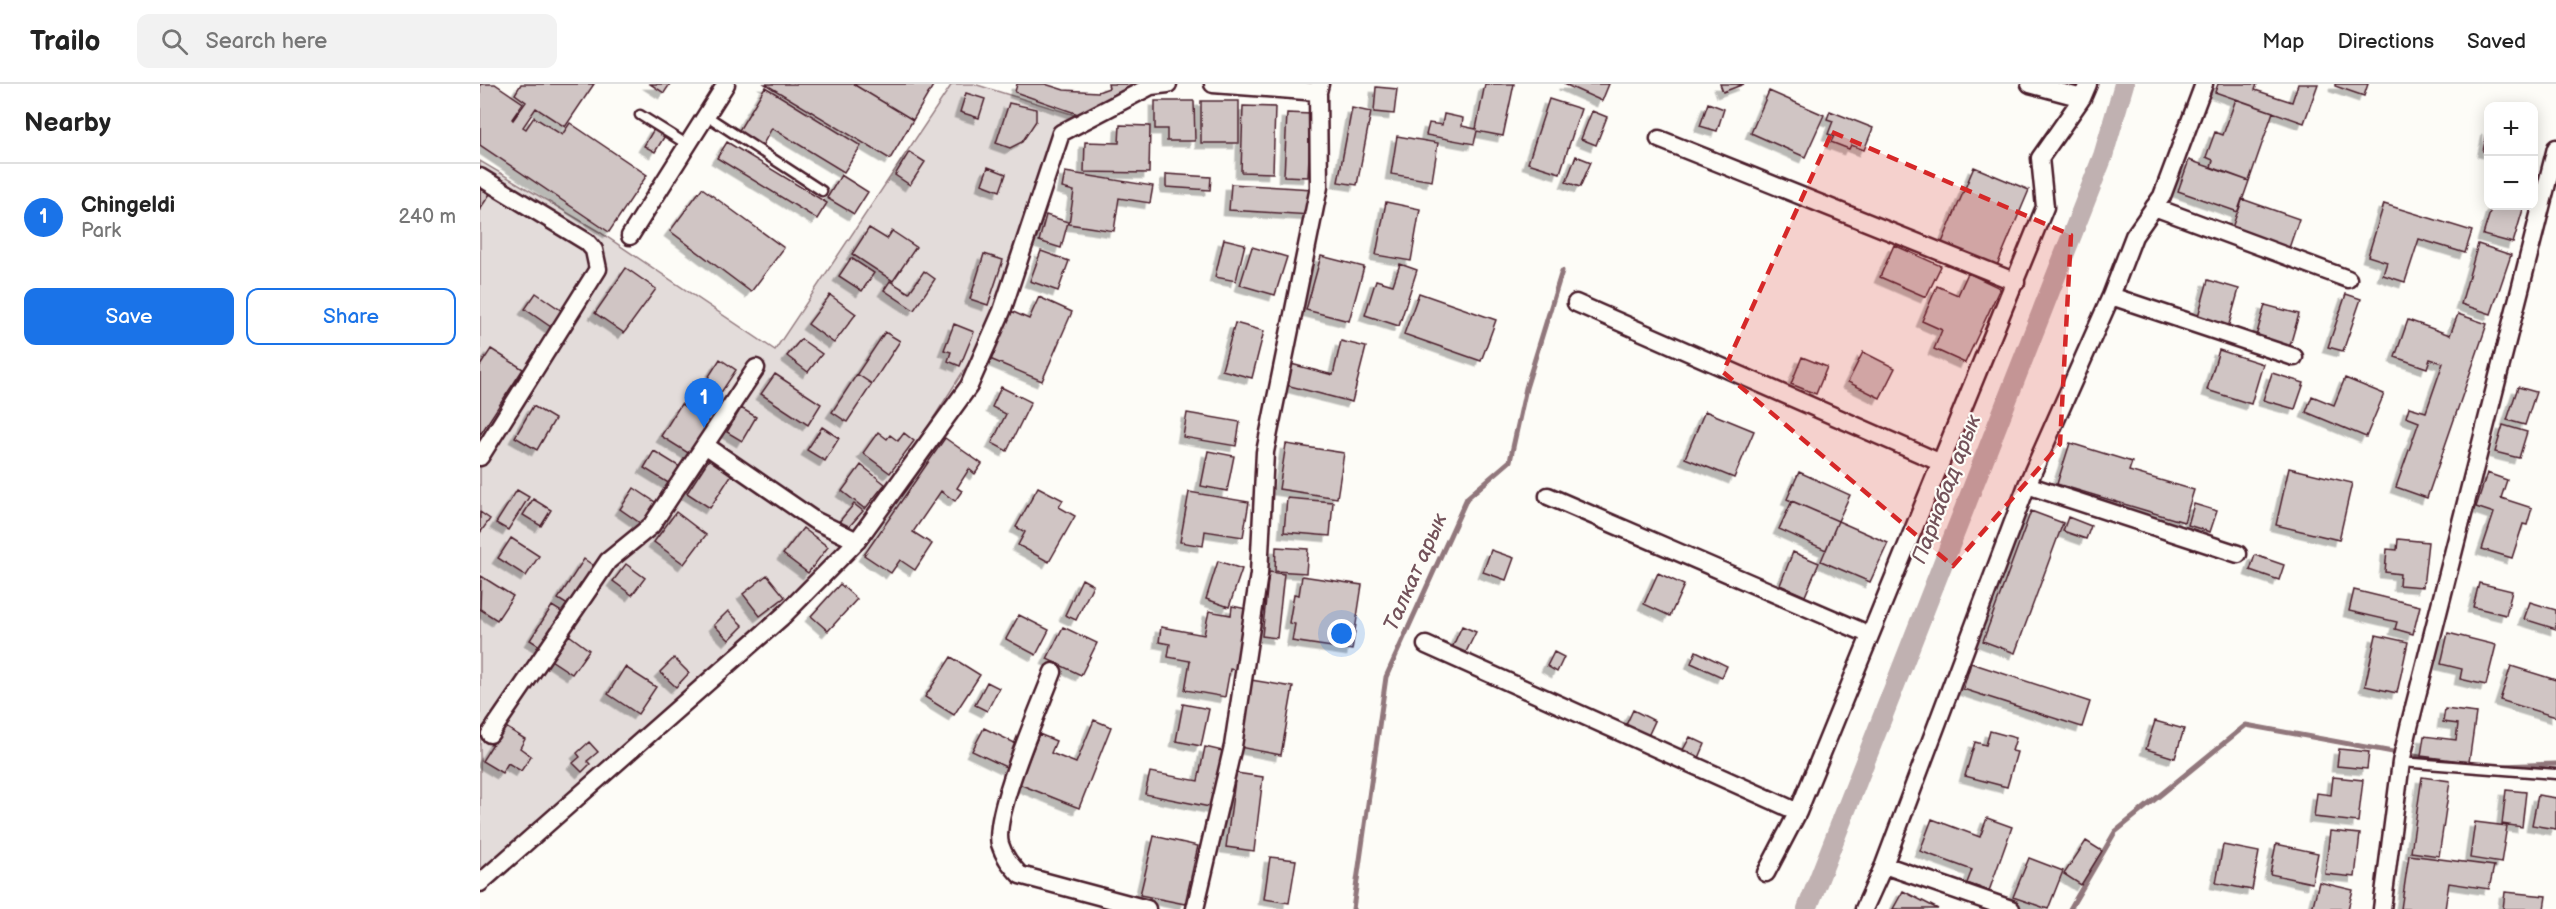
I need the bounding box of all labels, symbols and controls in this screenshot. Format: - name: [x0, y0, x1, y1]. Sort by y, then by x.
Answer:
- search box: [137, 14, 557, 68]
- text: Trailo: [30, 25, 101, 58]
- icon: search: [158, 25, 191, 58]
- text: Search here: [206, 28, 327, 55]
- text: Map: [2262, 29, 2305, 54]
- text: Directions: [2338, 29, 2434, 54]
- text: Saved: [2467, 29, 2526, 54]
- map controls: [2484, 102, 2538, 210]
- button: +: [2484, 102, 2538, 156]
- text: Nearby: [24, 108, 111, 139]
- button: −: [2484, 156, 2538, 210]
- text: Chingeldi: [81, 192, 175, 219]
- text: 1: [39, 205, 48, 229]
- text: 240 m: [399, 205, 456, 229]
- text: Park: [81, 219, 121, 243]
- button: Save: [24, 288, 234, 345]
- button: Share: [246, 288, 456, 345]
- pin: 1: [684, 378, 724, 428]
- water label: Парнабад арык: [1907, 411, 1987, 567]
- water label: Талкат арык: [1378, 509, 1453, 635]
- your location: [1327, 619, 1356, 648]

